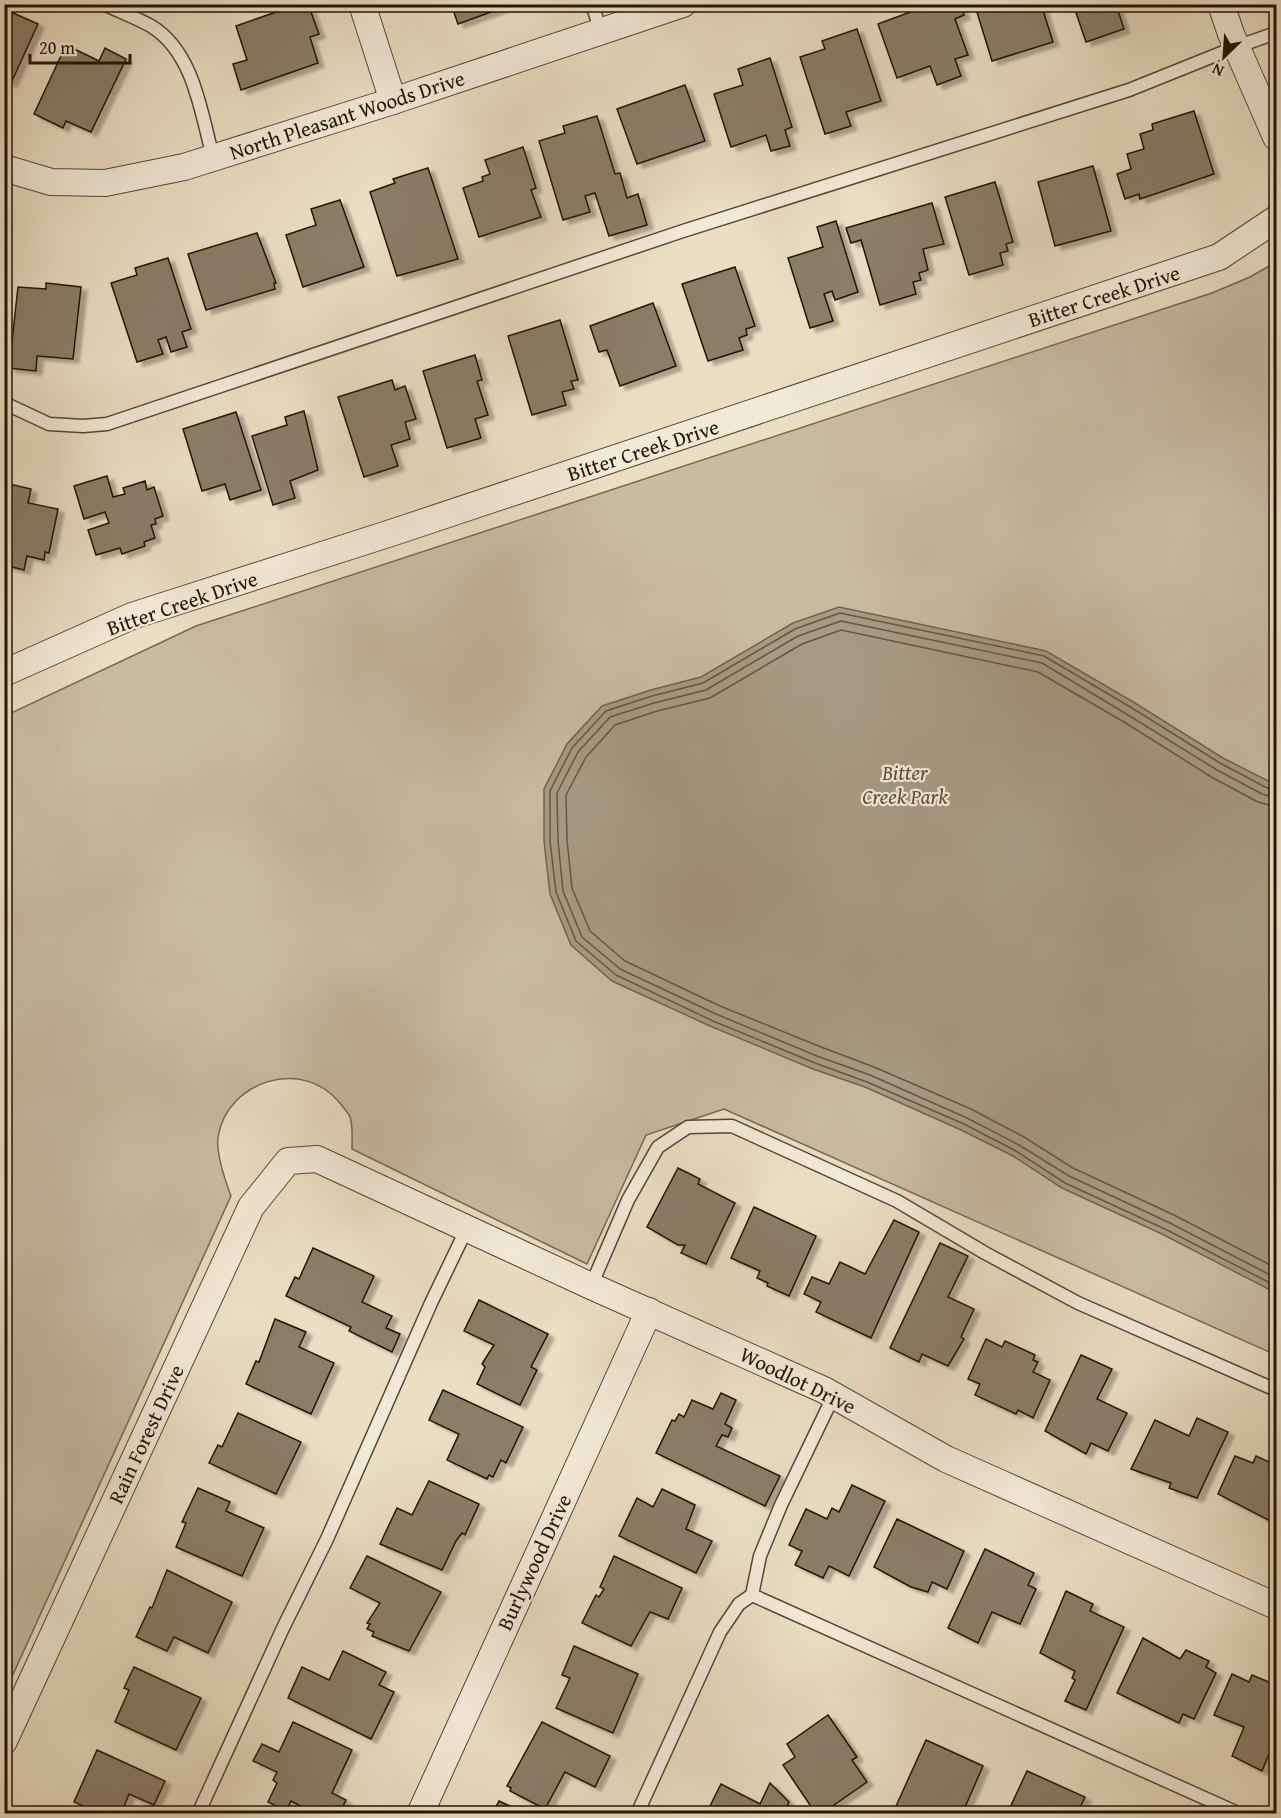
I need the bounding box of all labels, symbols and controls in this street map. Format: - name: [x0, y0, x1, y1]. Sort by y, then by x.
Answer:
- scale bar: [30, 27, 130, 65]
- north arrow: [1194, 27, 1254, 87]
- text: 20 m: [39, 34, 75, 61]
- text: N: [1207, 57, 1228, 84]
- street label: North Pleasant Woods Drive: [225, 62, 469, 168]
- street label: Bitter Creek Drive: [1024, 257, 1184, 335]
- street label: Bitter Creek Drive: [563, 411, 723, 489]
- street label: Bitter Creek Drive: [102, 563, 262, 643]
- park label: Bitter Creek Park: [862, 757, 948, 812]
- street label: Woodlot Drive: [735, 1339, 861, 1421]
- street label: Rain Forest Drive: [100, 1359, 192, 1509]
- street label: Burlywood Drive: [489, 1489, 579, 1635]

